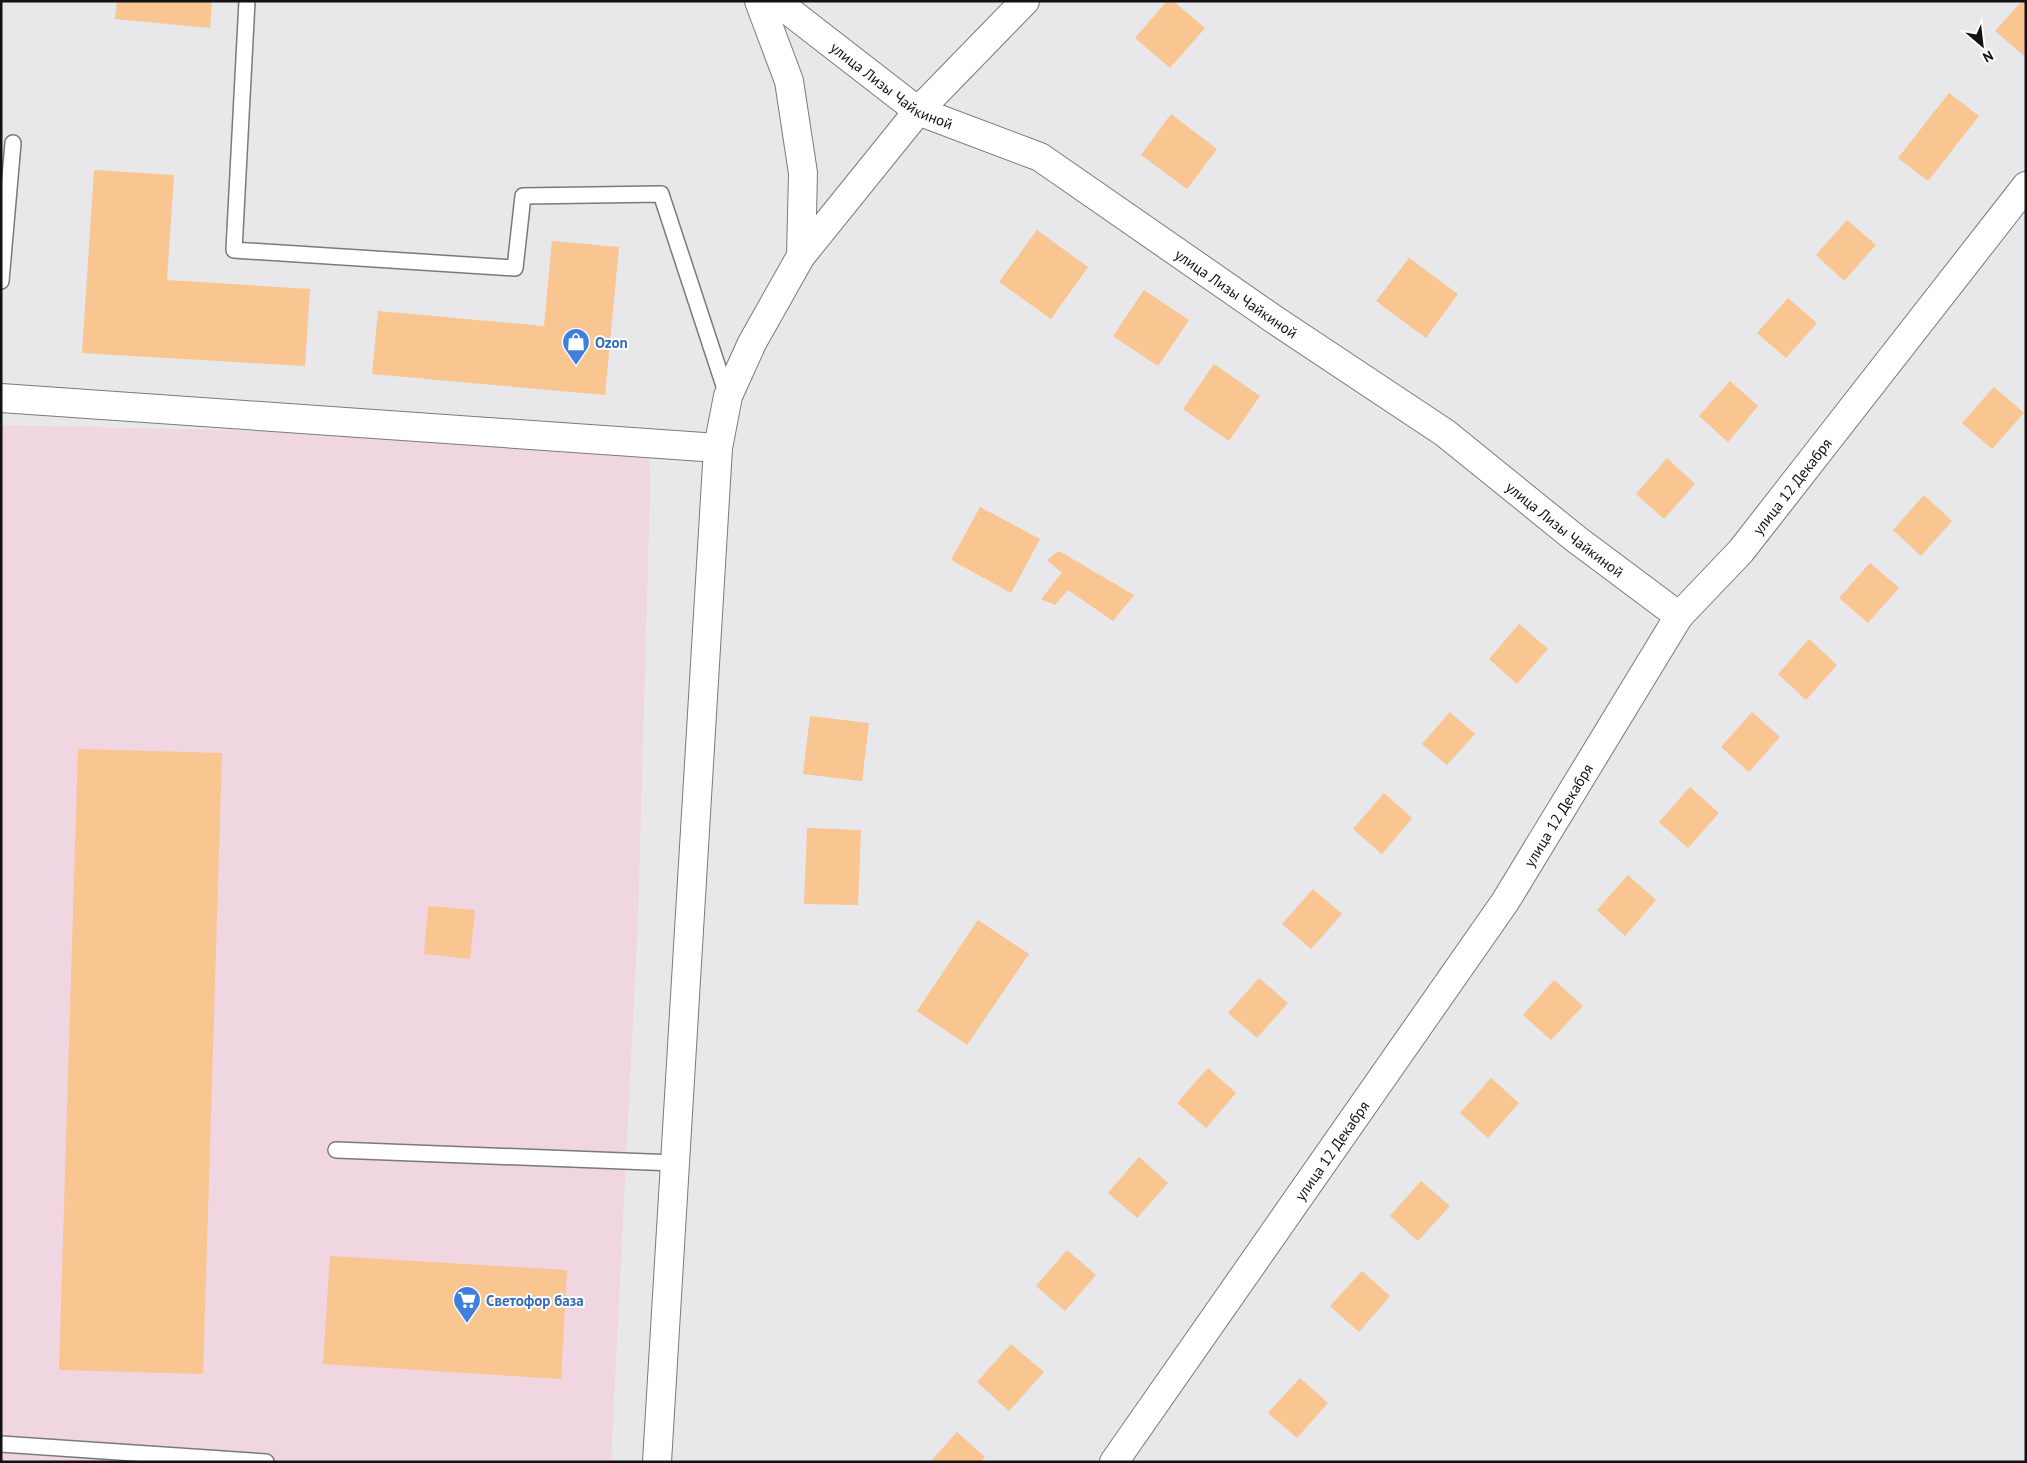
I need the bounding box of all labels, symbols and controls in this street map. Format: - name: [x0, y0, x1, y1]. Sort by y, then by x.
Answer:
- north arrow: [1957, 20, 2007, 70]
- street label: улица Лизы Чайкиной: [827, 37, 956, 133]
- text: N: [1980, 46, 1996, 67]
- street label: улица Лизы Чайкиной: [1172, 244, 1301, 342]
- shop icon: Ozon: [561, 327, 591, 366]
- place label: Ozon: [595, 333, 628, 352]
- street label: улица 12 Декабря: [1748, 434, 1835, 538]
- street label: улица Лизы Чайкиной: [1502, 477, 1628, 581]
- street label: улица 12 Декабря: [1519, 760, 1597, 870]
- street label: улица 12 Декабря: [1290, 1097, 1373, 1204]
- supermarket icon: Светофор база: [452, 1285, 482, 1324]
- place label: Светофор база: [486, 1291, 584, 1310]

